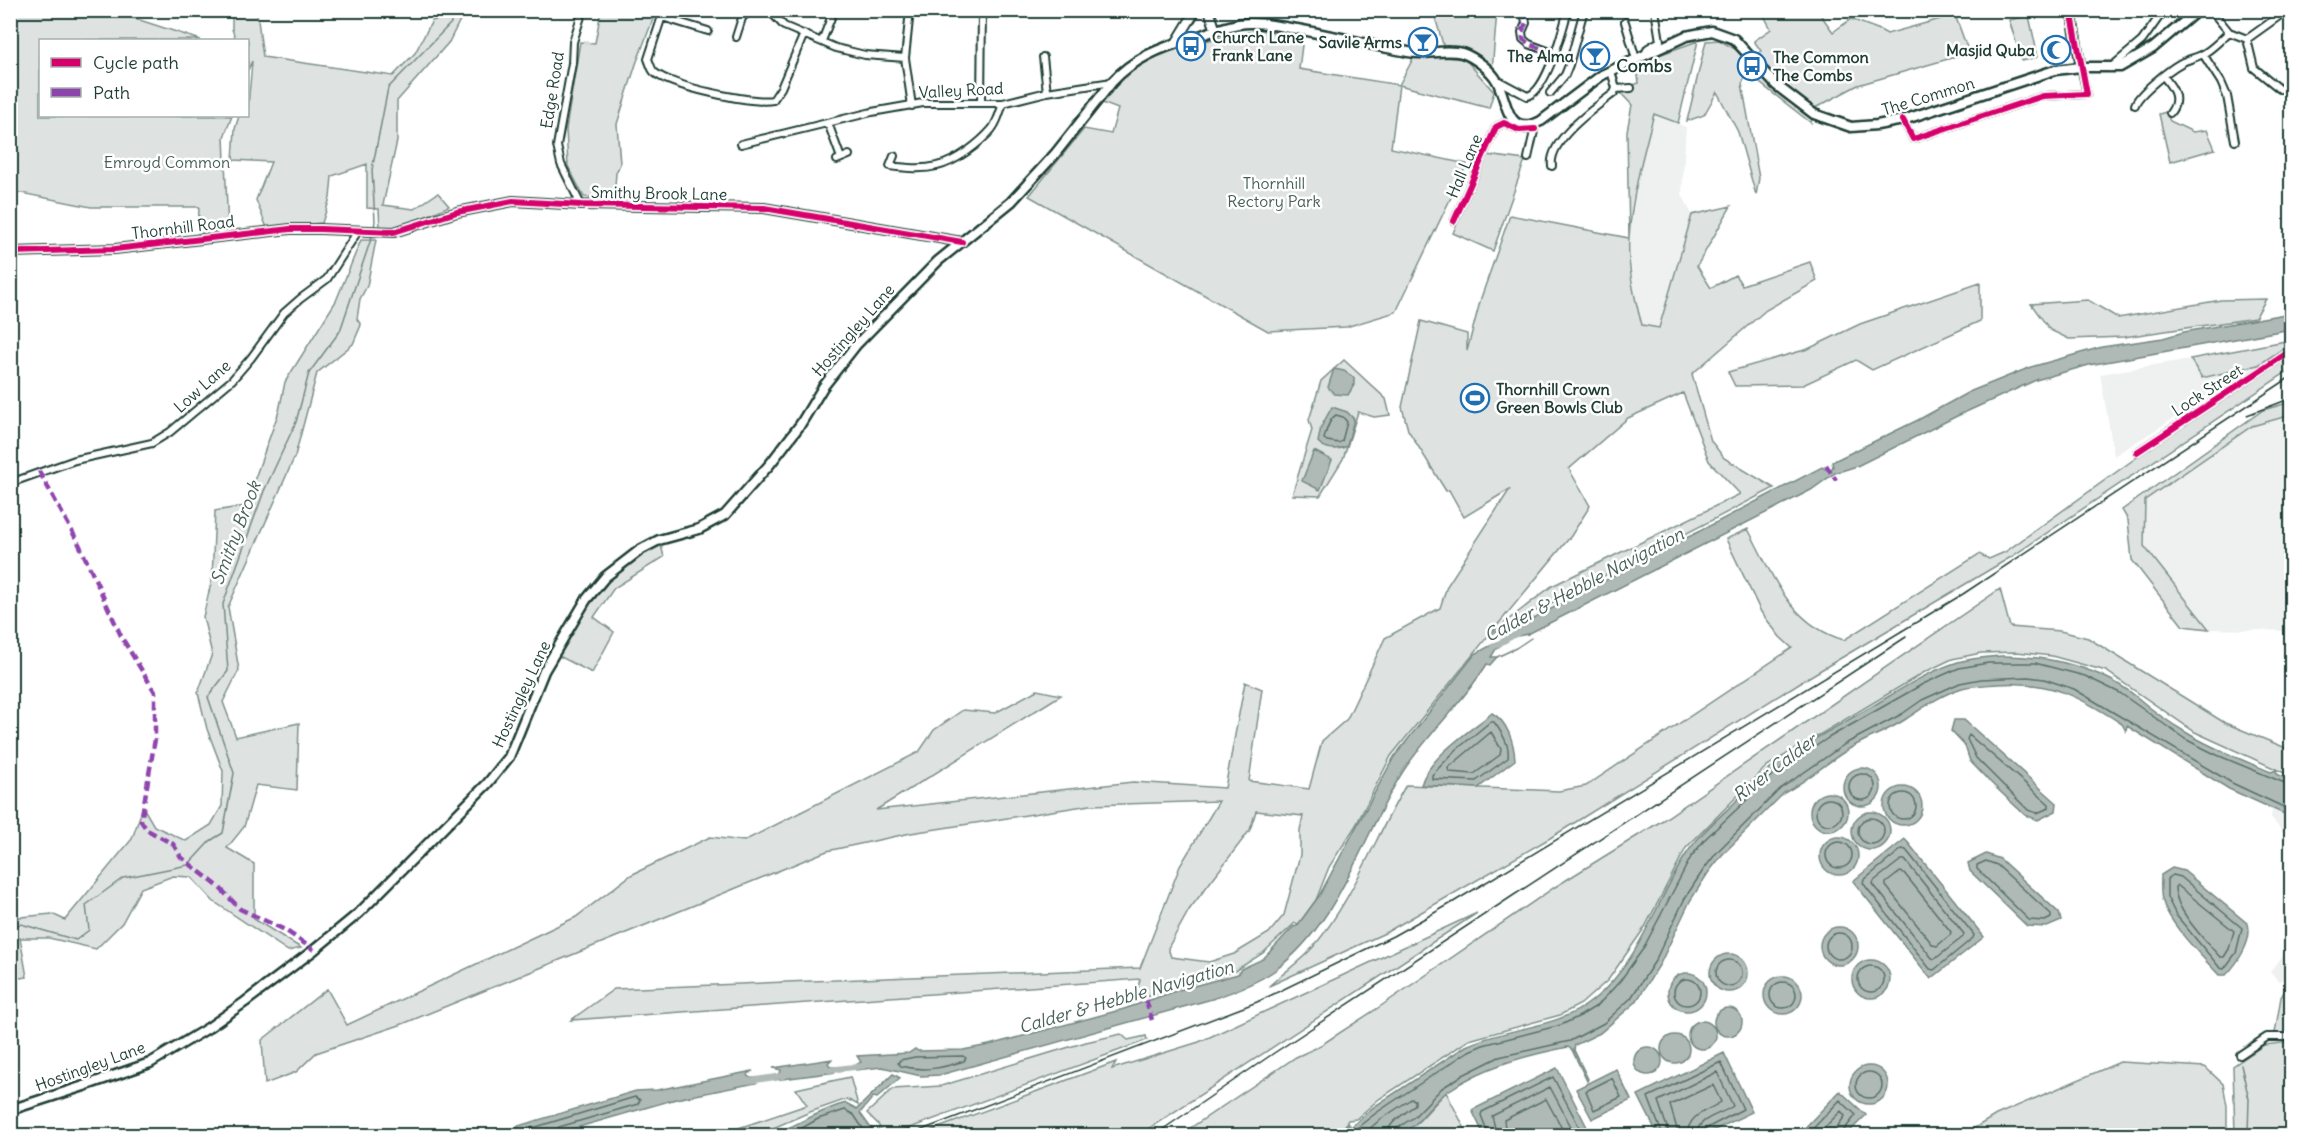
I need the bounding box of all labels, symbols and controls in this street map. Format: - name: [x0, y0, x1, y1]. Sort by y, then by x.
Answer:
- bar icon: Savile Arms: [1407, 26, 1439, 58]
- place label: Church Lane Frank Lane: [1212, 27, 1305, 65]
- bus stop icon: Church Lane Frank Lane: [1175, 30, 1207, 62]
- place label: Savile Arms: [1318, 32, 1402, 52]
- mosque icon: Masjid Quba: [2040, 34, 2072, 66]
- legend: [39, 39, 249, 117]
- bar icon: The Alma: [1579, 40, 1611, 72]
- place label: Masjid Quba: [1946, 40, 2035, 60]
- place label: The Alma: [1507, 46, 1574, 66]
- place label: The Common The Combs: [1773, 47, 1869, 85]
- street label: Edge Road: [536, 50, 568, 130]
- bus stop icon: The Common The Combs: [1736, 50, 1768, 82]
- text: Cycle path: [93, 51, 179, 74]
- district label: Combs: [1616, 54, 1672, 77]
- street label: The Common: [1879, 72, 1977, 120]
- street label: Valley Road: [918, 78, 1004, 102]
- text: Path: [93, 81, 130, 104]
- street label: Hall Lane: [1442, 131, 1486, 201]
- park label: Emroyd Common: [104, 152, 230, 172]
- park label: Thornhill Rectory Park: [1227, 173, 1321, 211]
- street label: Smithy Brook Lane: [591, 182, 727, 204]
- street label: Thornhill Road: [130, 211, 236, 243]
- street label: Hostingley Lane: [808, 280, 898, 380]
- street label: Low Lane: [169, 355, 235, 417]
- street label: Lock Street: [2168, 359, 2247, 420]
- place label: Thornhill Crown Green Bowls Club: [1496, 379, 1623, 417]
- sports icon: Thornhill Crown Green Bowls Club: [1459, 382, 1491, 414]
- water label: Smithy Brook: [205, 476, 266, 588]
- water label: Calder & Hebble Navigation: [1480, 522, 1688, 647]
- street label: Hostingley Lane: [487, 637, 555, 751]
- water label: River Calder: [1728, 727, 1823, 807]
- water label: Calder & Hebble Navigation: [1016, 955, 1237, 1038]
- street label: Hostingley Lane: [32, 1037, 148, 1095]

